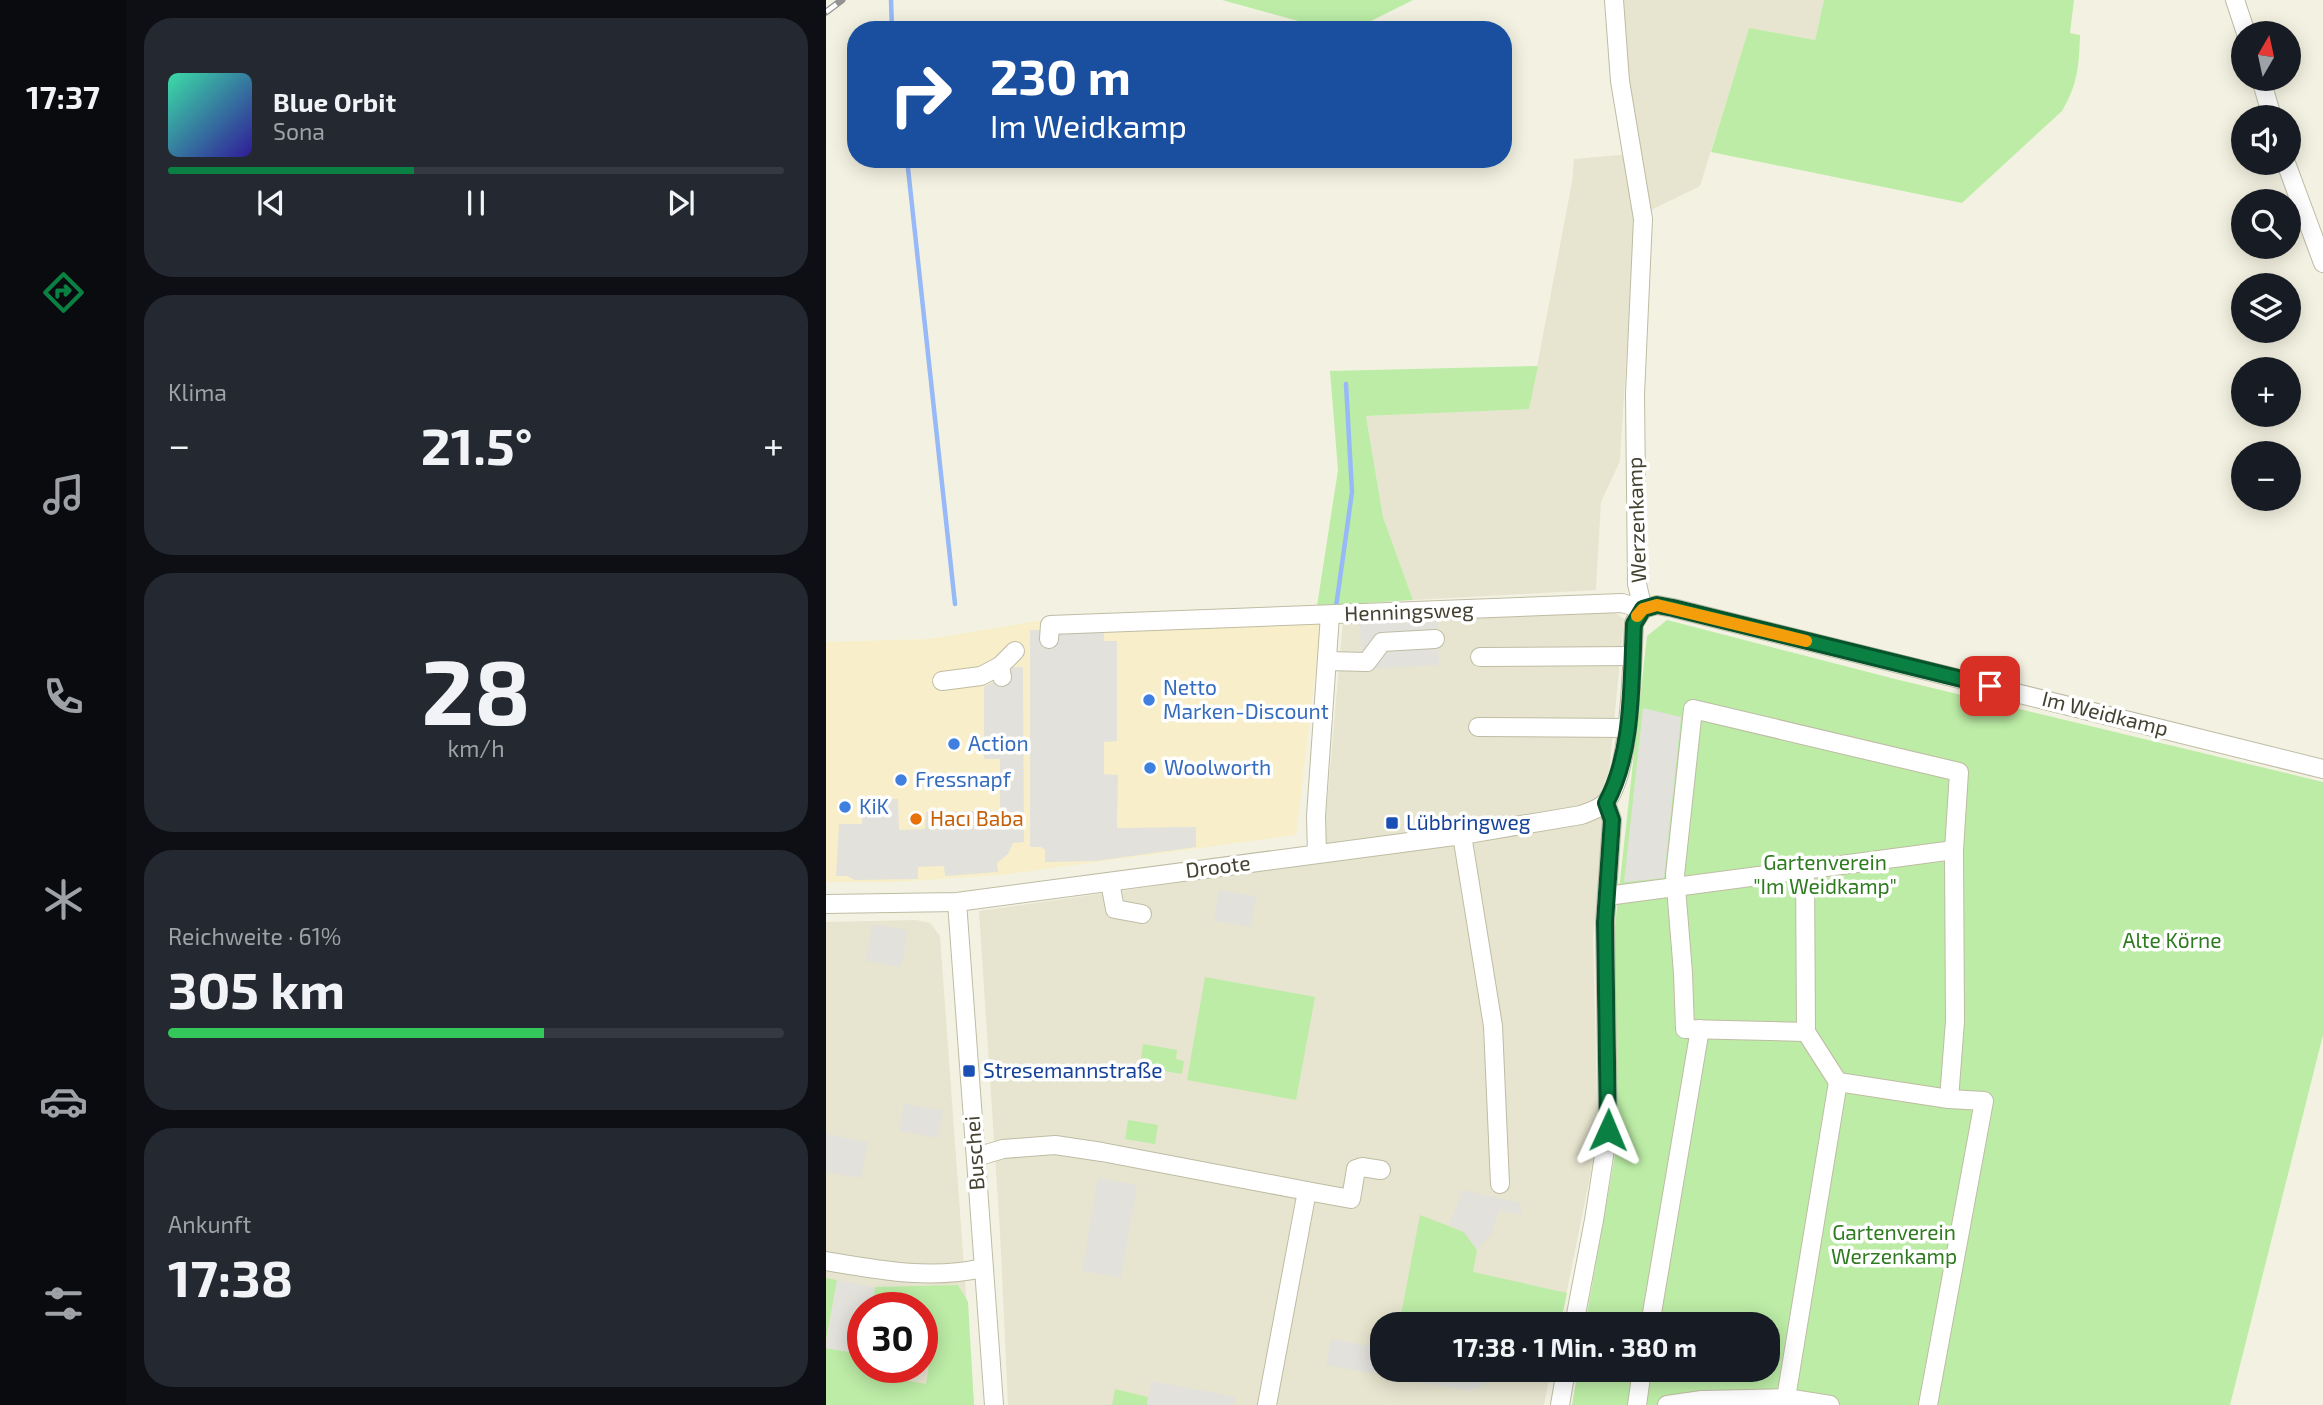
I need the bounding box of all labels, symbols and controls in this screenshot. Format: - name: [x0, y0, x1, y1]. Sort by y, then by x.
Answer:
- north arrow: [2231, 21, 2301, 91]
- map controls: [2231, 21, 2301, 511]
- text: 230 m: [990, 46, 1131, 105]
- icon: right: [875, 49, 966, 140]
- text: 17:37: [26, 77, 100, 115]
- text: Blue Orbit: [273, 86, 396, 117]
- button: sound: [2231, 105, 2301, 175]
- text: Im Weidkamp: [990, 106, 1187, 144]
- text: Sona: [273, 117, 325, 145]
- icon: previous: [252, 184, 290, 222]
- icon: pause: [457, 184, 495, 222]
- icon: next: [662, 184, 700, 222]
- button: search: [2231, 189, 2301, 259]
- icon: directions: [39, 268, 88, 317]
- button: layers: [2231, 273, 2301, 343]
- button: +: [2231, 357, 2301, 427]
- text: Klima: [168, 378, 227, 406]
- text: 21.5°: [421, 413, 533, 475]
- text: −: [168, 421, 190, 467]
- text: +: [763, 421, 784, 467]
- button: −: [2231, 441, 2301, 511]
- street label: Werzenkamp: [1621, 457, 1650, 584]
- icon: music: [39, 470, 88, 519]
- street label: Henningsweg: [1344, 596, 1474, 625]
- text: 28: [421, 634, 531, 743]
- pin: [1960, 656, 2020, 716]
- icon: arrive: [1971, 667, 2009, 705]
- icon: phone: [39, 672, 88, 721]
- place label: Netto Marken-Discount: [1163, 674, 1329, 723]
- street label: Im Weidkamp: [2040, 685, 2171, 740]
- marker: Netto Marken-Discount: [1141, 692, 1157, 708]
- place label: Action: [968, 730, 1029, 755]
- text: km/h: [447, 734, 505, 762]
- marker: Action: [946, 736, 962, 752]
- place label: Woolworth: [1164, 754, 1271, 779]
- marker: Woolworth: [1142, 760, 1158, 776]
- place label: Fressnapf: [915, 766, 1012, 791]
- marker: Fressnapf: [893, 772, 909, 788]
- place label: KiK: [859, 793, 890, 818]
- marker: KiK: [837, 799, 853, 815]
- place label: Hacı Baba: [930, 805, 1024, 830]
- place label: Lübbringweg: [1406, 809, 1531, 834]
- marker: Hacı Baba: [908, 811, 924, 827]
- marker: Lübbringweg: [1384, 815, 1400, 831]
- street label: Droote: [1184, 849, 1252, 882]
- park label: Gartenverein "Im Weidkamp": [1753, 849, 1897, 898]
- icon: climate: [39, 875, 88, 924]
- text: Reichweite · 61%: [168, 922, 341, 950]
- park label: Alte Körne: [2122, 927, 2222, 952]
- text: 305 km: [168, 957, 345, 1019]
- place label: Stresemannstraße: [983, 1057, 1162, 1082]
- marker: Stresemannstraße: [961, 1063, 977, 1079]
- icon: car: [39, 1077, 88, 1126]
- position arrow: [1571, 1093, 1645, 1167]
- street label: Buschei: [958, 1115, 989, 1191]
- text: Ankunft: [168, 1210, 251, 1238]
- park label: Gartenverein Werzenkamp: [1831, 1219, 1957, 1268]
- text: 17:38: [168, 1245, 293, 1307]
- icon: filters: [39, 1279, 88, 1328]
- speed limit sign: 30: [847, 1292, 938, 1383]
- text: 17:38 · 1 Min. · 380 m: [1453, 1331, 1697, 1362]

